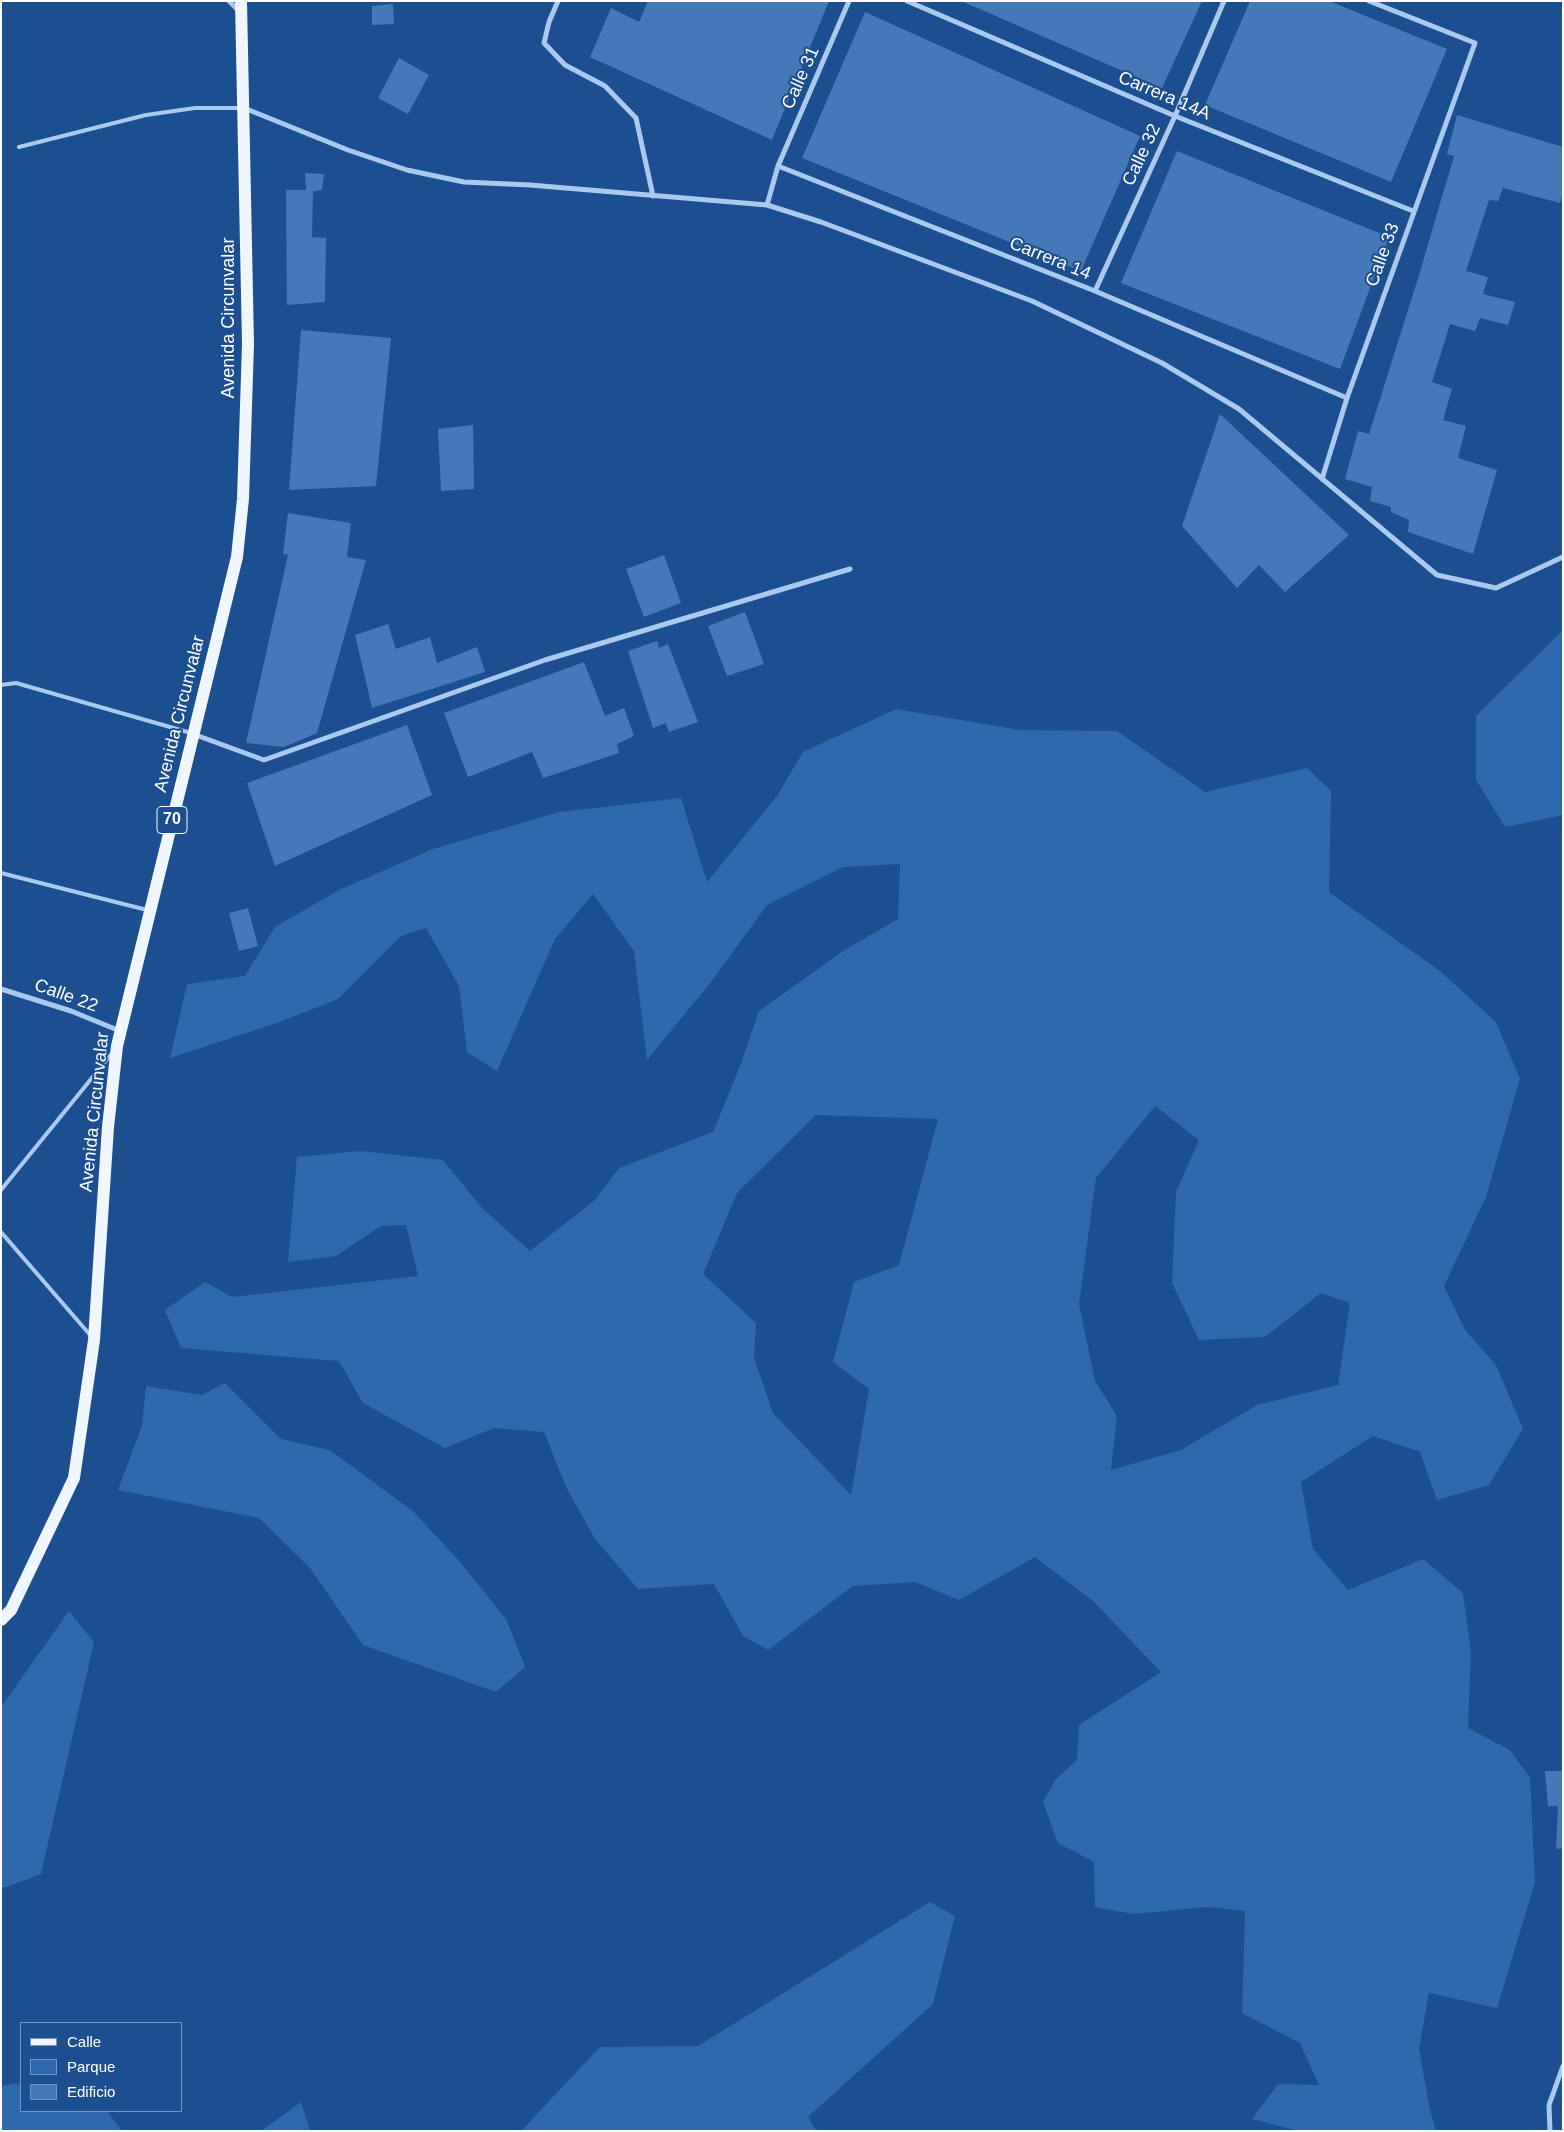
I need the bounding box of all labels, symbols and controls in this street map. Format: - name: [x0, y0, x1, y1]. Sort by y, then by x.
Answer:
- street label: Calle 31: [778, 43, 824, 113]
- street label: Carrera 14A: [1115, 67, 1213, 125]
- street label: Calle 32: [1118, 121, 1166, 189]
- street label: Calle 33: [1362, 220, 1404, 290]
- street label: Carrera 14: [1006, 233, 1094, 285]
- street label: Avenida Circunvalar: [218, 238, 240, 398]
- street label: Avenida Circunvalar: [150, 633, 210, 795]
- road number: 70: [157, 806, 187, 834]
- street label: Calle 22: [31, 975, 101, 1017]
- street label: Avenida Circunvalar: [76, 1031, 114, 1193]
- legend: [20, 2022, 182, 2112]
- text: Calle: [67, 2033, 101, 2050]
- text: Parque: [67, 2058, 115, 2075]
- text: Edificio: [67, 2083, 115, 2100]

